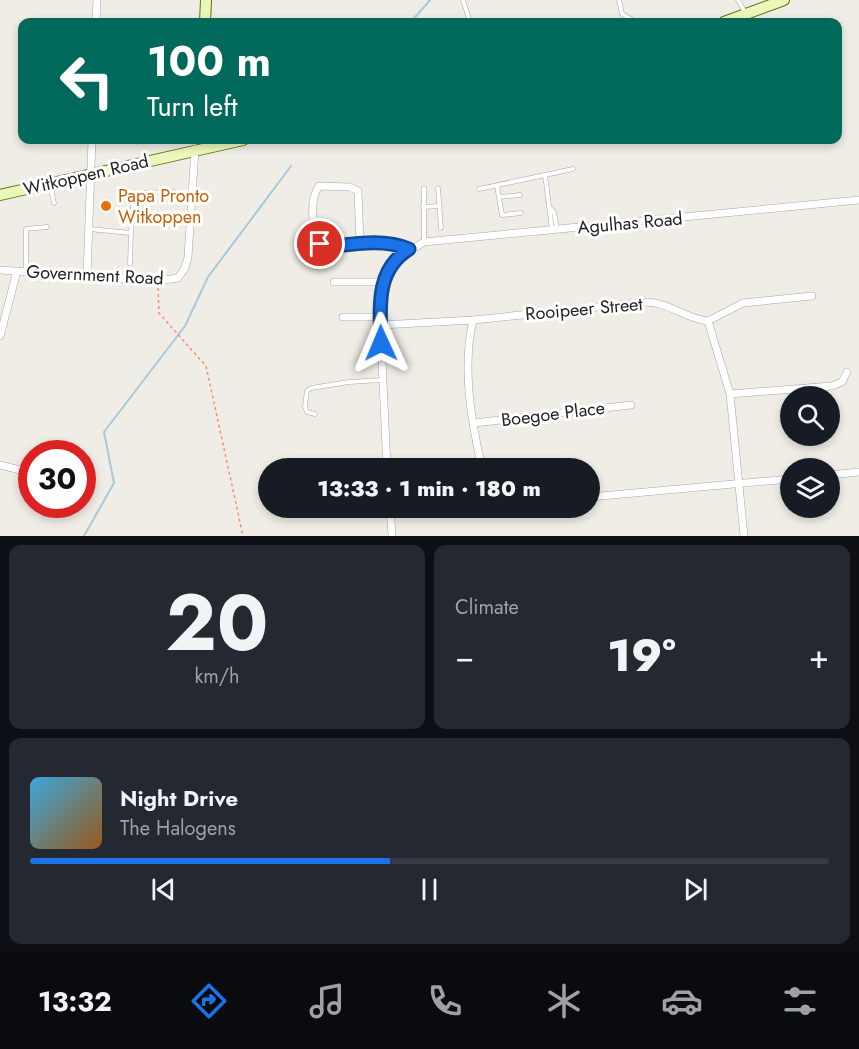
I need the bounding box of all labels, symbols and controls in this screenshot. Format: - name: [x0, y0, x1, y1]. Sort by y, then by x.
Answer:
- text: 100 m: [147, 31, 271, 92]
- icon: left: [48, 42, 126, 120]
- text: Turn left: [147, 87, 237, 126]
- street label: Witkoppen Road: [21, 148, 151, 202]
- place label: Papa Pronto Witkoppen: [118, 183, 209, 230]
- marker: Papa Pronto Witkoppen: [99, 199, 113, 213]
- street label: Agulhas Road: [576, 205, 684, 241]
- pin: [294, 218, 345, 269]
- icon: arrive: [303, 227, 336, 260]
- street label: Government Road: [26, 258, 164, 292]
- street label: Rooipeer Street: [524, 291, 644, 327]
- position arrow: [349, 311, 413, 375]
- map controls: [780, 386, 840, 518]
- button: search: [780, 386, 840, 446]
- street label: Boegoe Place: [500, 395, 606, 433]
- speed limit sign: 30: [18, 440, 96, 518]
- button: layers: [780, 458, 840, 518]
- text: 13:33 · 1 min · 180 m: [317, 472, 541, 504]
- text: 20: [166, 567, 268, 679]
- text: Climate: [455, 593, 519, 622]
- text: 19°: [607, 623, 676, 688]
- text: −: [455, 633, 474, 680]
- text: +: [809, 633, 829, 680]
- text: km/h: [194, 662, 240, 691]
- text: Night Drive: [120, 782, 238, 814]
- text: The Halogens: [120, 814, 236, 843]
- icon: previous: [147, 873, 180, 906]
- icon: pause: [413, 873, 446, 906]
- icon: next: [679, 873, 712, 906]
- icon: directions: [188, 980, 230, 1022]
- icon: music: [306, 980, 348, 1022]
- icon: phone: [424, 980, 466, 1022]
- icon: climate: [543, 980, 585, 1022]
- icon: car: [661, 980, 703, 1022]
- icon: filters: [779, 980, 821, 1022]
- text: 13:32: [38, 982, 112, 1021]

